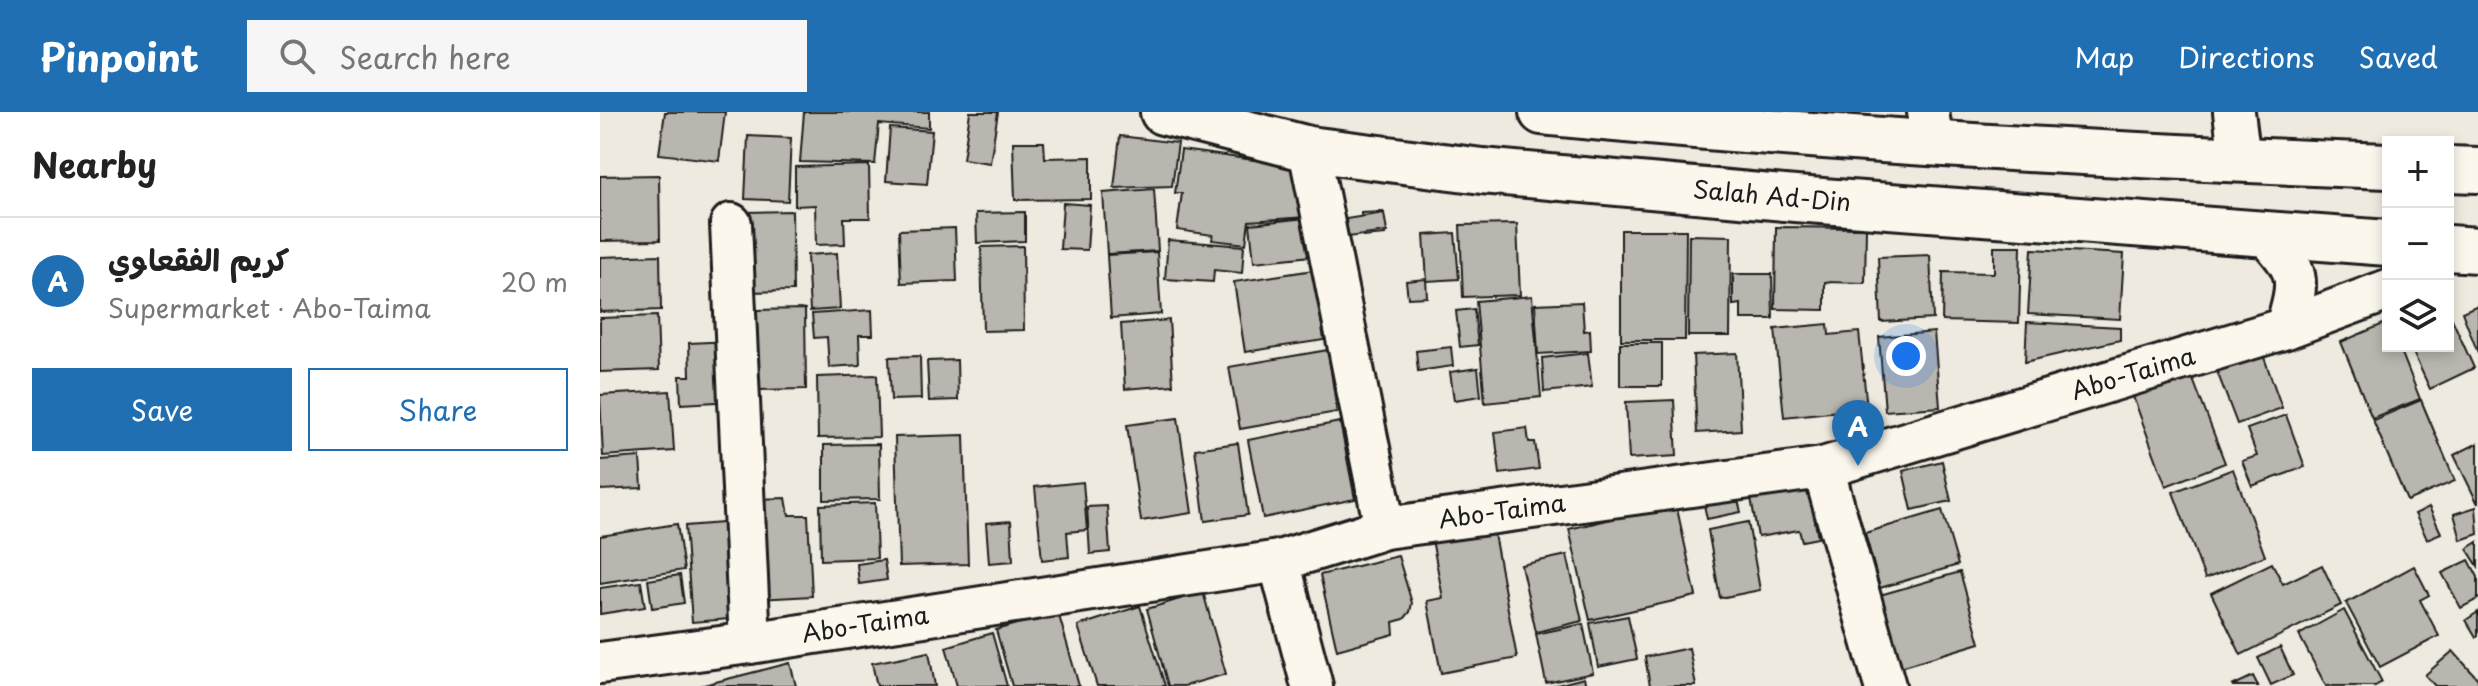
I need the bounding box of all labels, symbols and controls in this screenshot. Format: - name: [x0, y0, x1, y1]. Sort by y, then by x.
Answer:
- search box: [247, 20, 807, 92]
- text: Pinpoint: [40, 28, 199, 85]
- icon: search: [275, 34, 319, 78]
- text: Search here: [339, 34, 511, 79]
- text: Map: [2075, 35, 2134, 78]
- text: Directions: [2178, 35, 2315, 78]
- text: Saved: [2359, 35, 2438, 78]
- map controls: [2382, 136, 2454, 352]
- button: +: [2382, 136, 2454, 208]
- text: Nearby: [32, 138, 157, 190]
- street label: Salah Ad-Din: [1692, 170, 1852, 219]
- button: −: [2382, 208, 2454, 280]
- text: كريم الفقعاوي: [108, 236, 289, 281]
- text: A: [48, 262, 68, 301]
- text: 20 m: [501, 262, 568, 301]
- button: layers: [2382, 280, 2454, 352]
- text: Supermarket · Abo-Taima: [108, 288, 431, 327]
- your location: [1886, 336, 1926, 376]
- street label: Abo-Taima: [2066, 337, 2199, 408]
- button: Save: [32, 368, 292, 451]
- button: Share: [308, 368, 568, 451]
- pin: A: [1832, 400, 1884, 466]
- street label: Abo-Taima: [1436, 483, 1568, 536]
- street label: Abo-Taima: [799, 596, 931, 651]

